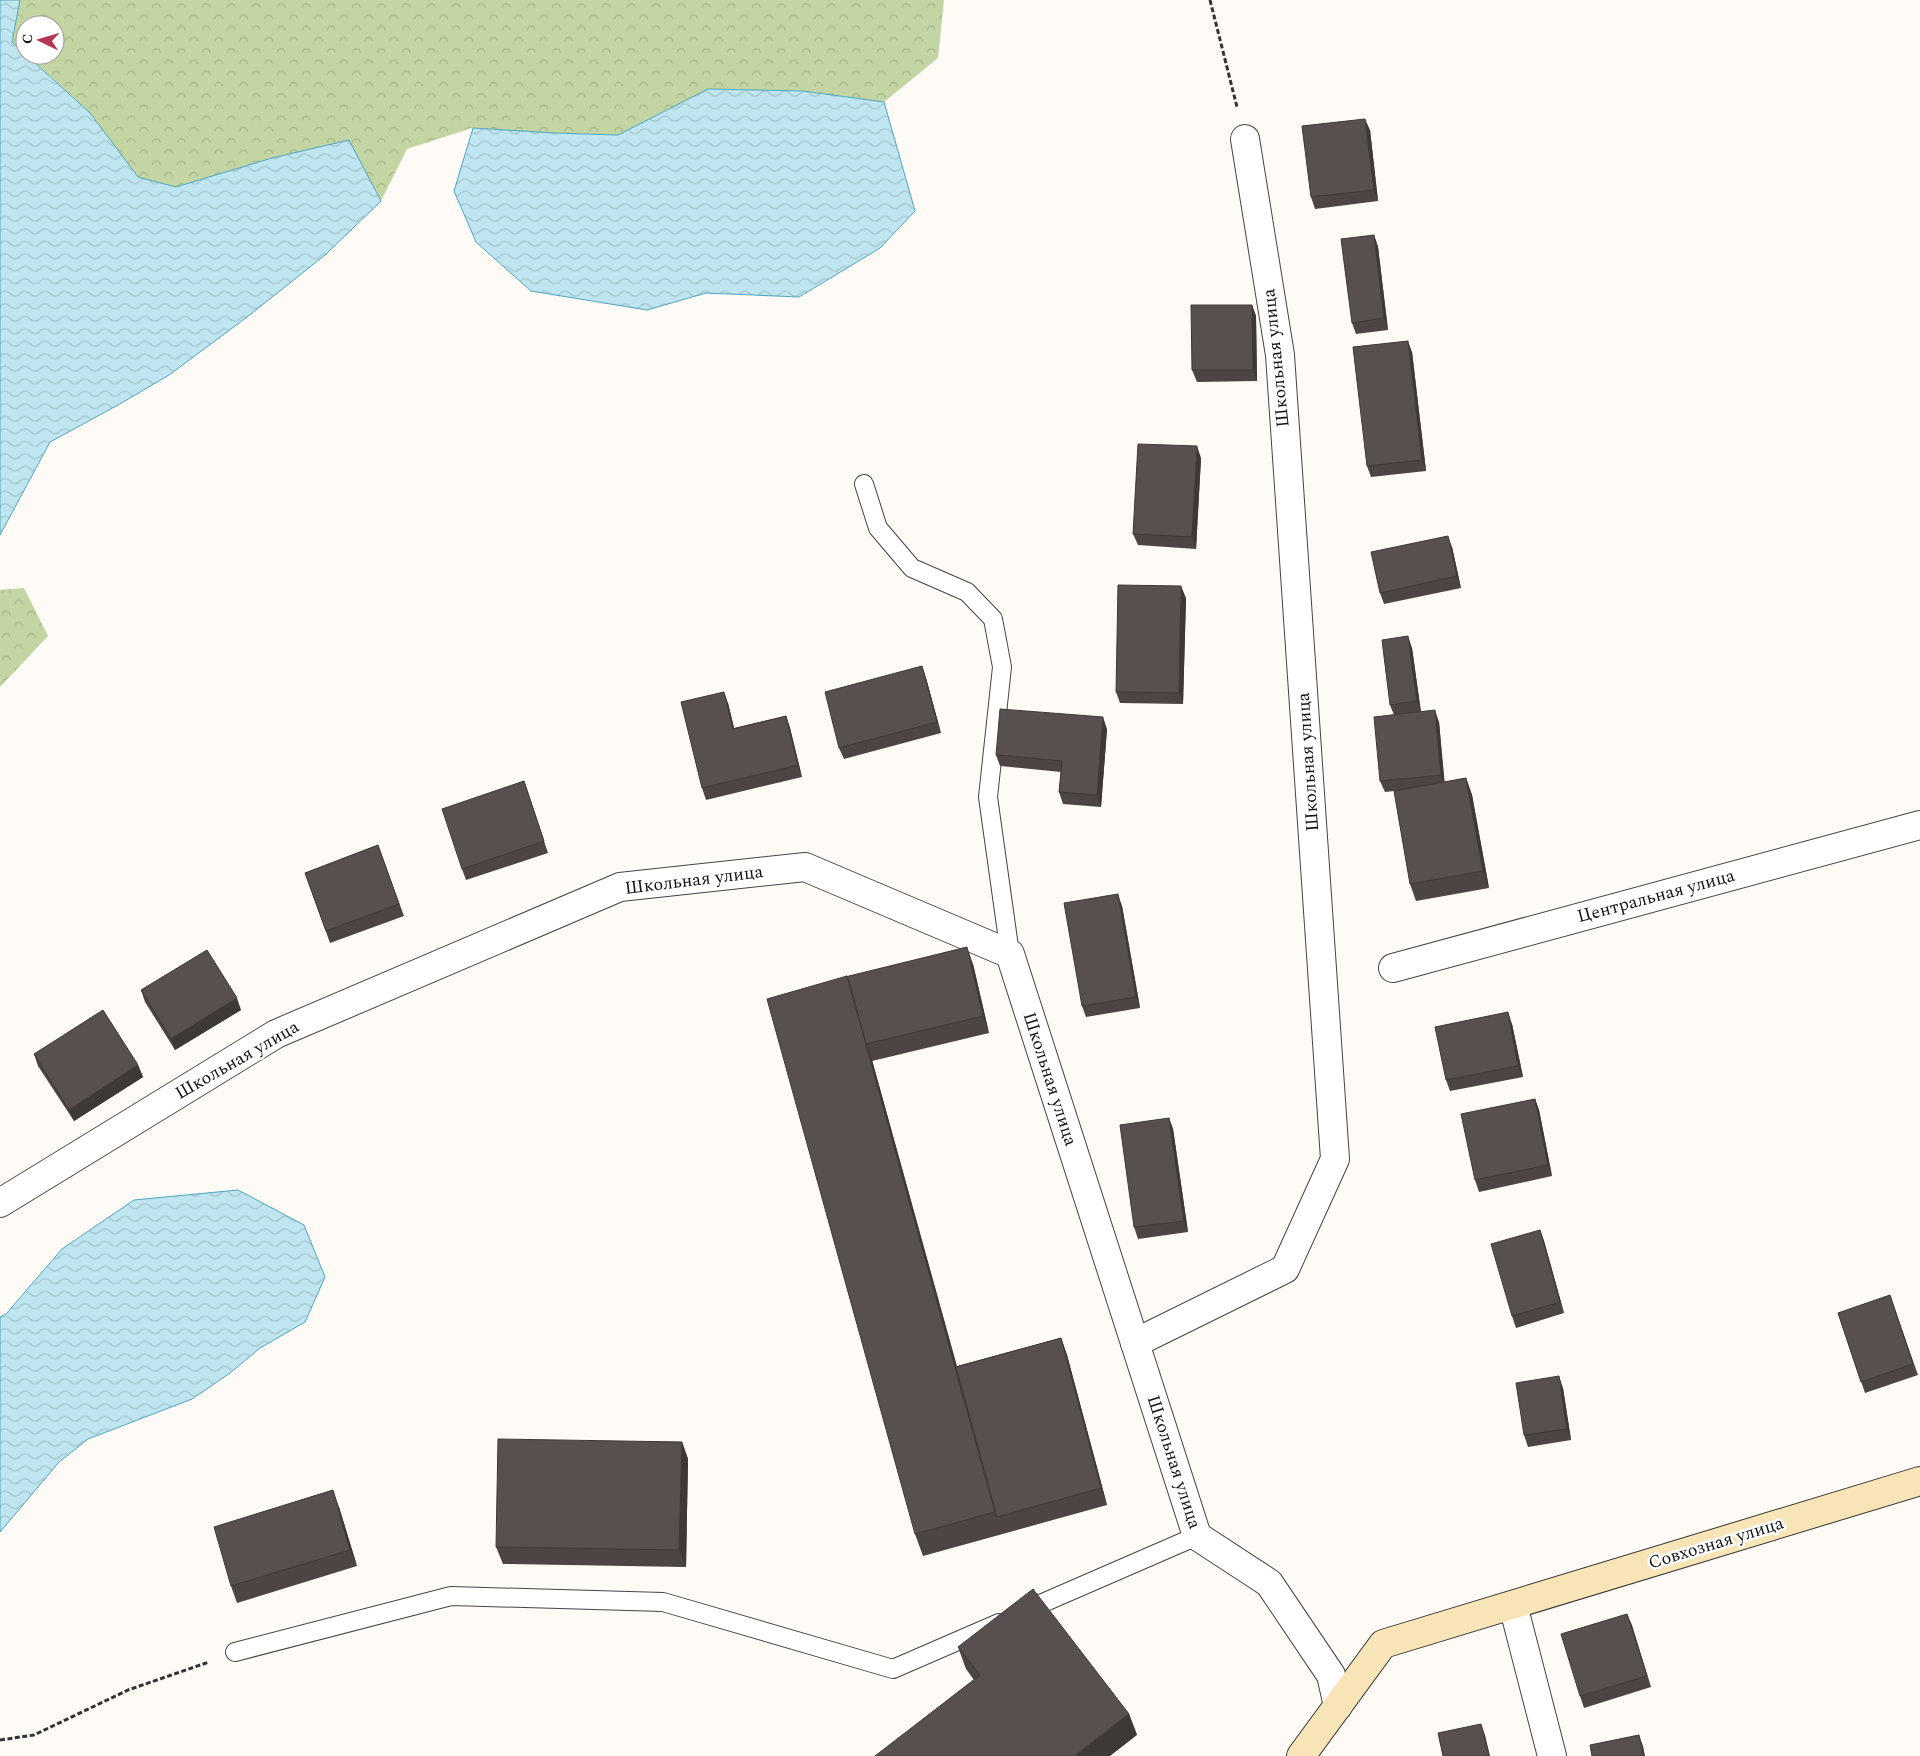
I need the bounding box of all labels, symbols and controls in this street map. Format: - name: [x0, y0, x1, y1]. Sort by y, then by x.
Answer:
- north arrow: [15, 15, 65, 65]
- text: С: [17, 33, 38, 45]
- street label: Школьная улица: [1255, 287, 1297, 429]
- street label: Школьная улица: [1290, 691, 1326, 832]
- street label: Школьная улица: [623, 858, 765, 902]
- street label: Центральная улица: [1574, 862, 1738, 930]
- street label: Школьная улица: [1016, 1009, 1084, 1150]
- street label: Школьная улица: [170, 1013, 304, 1107]
- street label: Школьная улица: [1140, 1392, 1208, 1533]
- street label: Совхозная улица: [1645, 1510, 1787, 1576]

